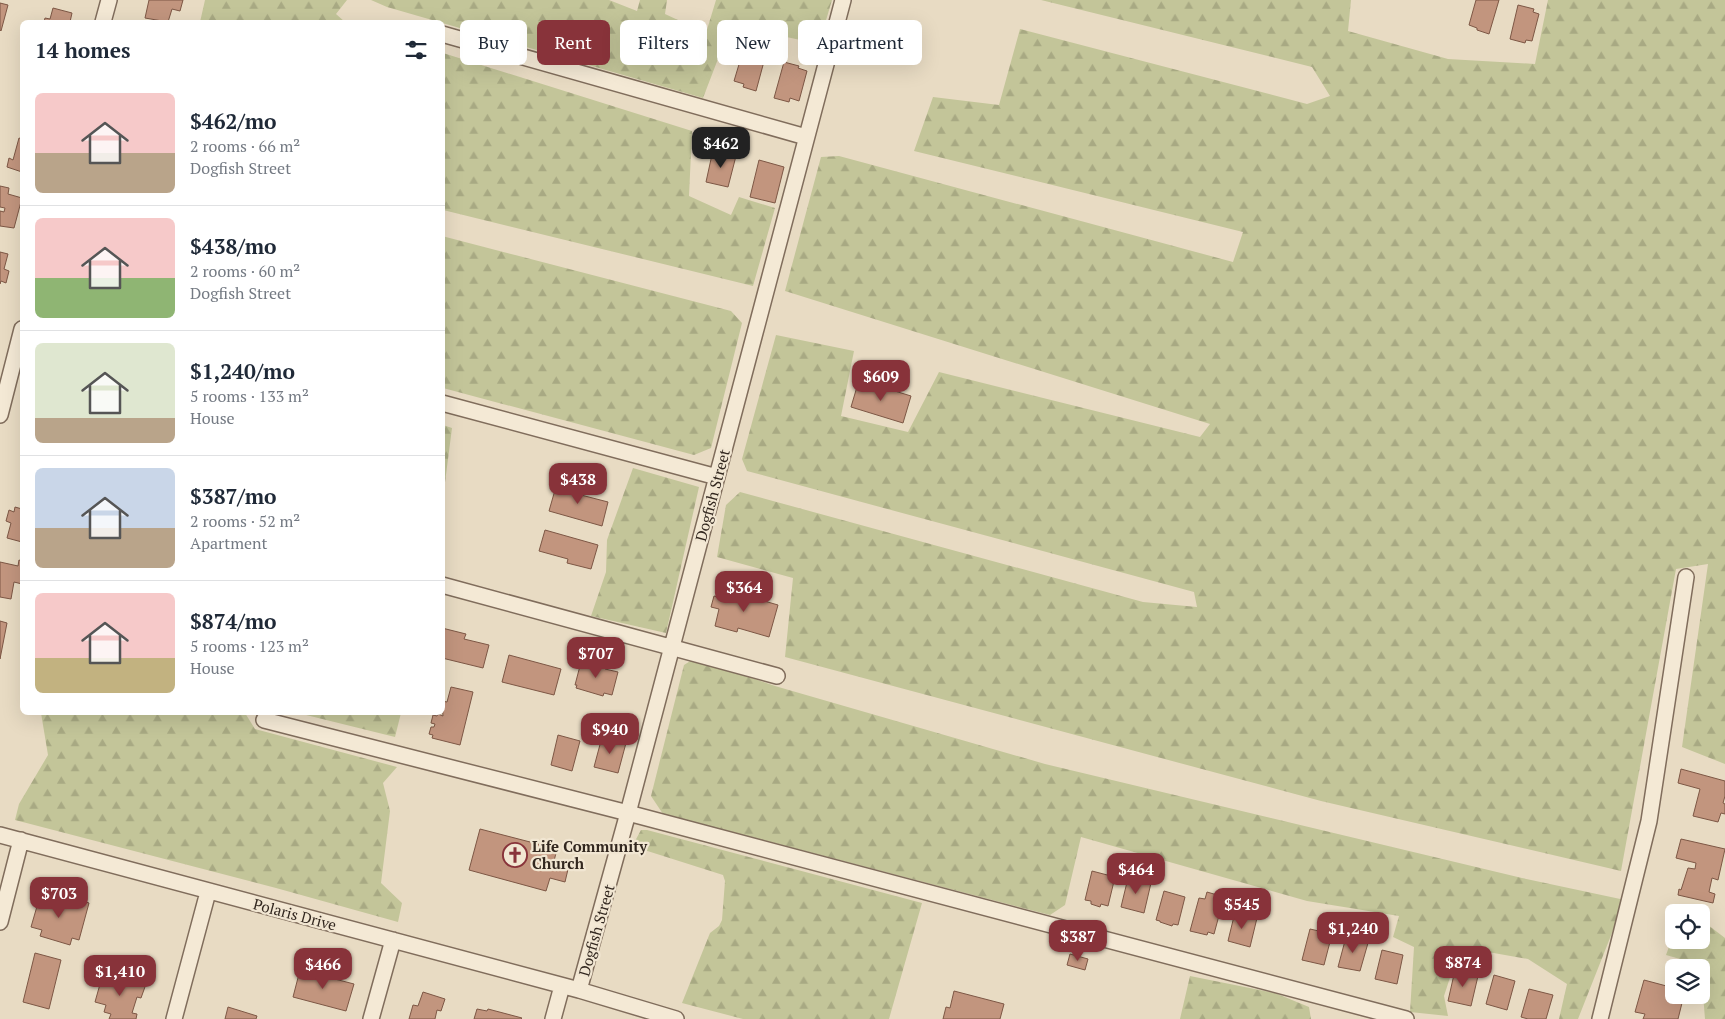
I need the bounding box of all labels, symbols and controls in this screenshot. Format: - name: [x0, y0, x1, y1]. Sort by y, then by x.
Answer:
- chip: Buy: [460, 20, 527, 65]
- chip: Rent: [537, 20, 610, 65]
- chip: Filters: [620, 20, 707, 65]
- chip: New: [717, 20, 788, 65]
- chip: Apartment: [798, 20, 922, 65]
- text: 14 homes: [35, 36, 131, 64]
- icon: filters: [402, 36, 430, 64]
- text: $462/mo: [190, 107, 277, 135]
- icon: home: [75, 113, 135, 173]
- pin: $462: [691, 126, 751, 169]
- text: $462: [703, 132, 739, 154]
- text: 2 rooms · 66 m²: [190, 135, 300, 157]
- text: Dogfish Street: [190, 157, 291, 179]
- text: $438/mo: [190, 232, 277, 260]
- icon: home: [75, 238, 135, 298]
- text: 2 rooms · 60 m²: [190, 260, 300, 282]
- text: Dogfish Street: [190, 282, 291, 304]
- text: $1,240/mo: [190, 357, 295, 385]
- pin: $609: [851, 360, 911, 402]
- icon: home: [75, 363, 135, 423]
- text: $609: [863, 365, 899, 387]
- text: 5 rooms · 133 m²: [190, 385, 309, 407]
- text: House: [190, 407, 235, 429]
- street label: Dogfish Street: [690, 446, 734, 543]
- pin: $438: [548, 462, 608, 505]
- text: $438: [560, 468, 596, 490]
- text: $387/mo: [190, 482, 277, 510]
- icon: home: [75, 488, 135, 548]
- text: 2 rooms · 52 m²: [190, 510, 300, 532]
- text: Apartment: [190, 532, 267, 554]
- pin: $364: [714, 570, 774, 613]
- text: $364: [726, 576, 762, 598]
- text: $874/mo: [190, 607, 277, 635]
- icon: home: [75, 613, 135, 673]
- text: 5 rooms · 123 m²: [190, 635, 309, 657]
- pin: $707: [566, 636, 626, 679]
- text: $707: [578, 642, 614, 664]
- text: House: [190, 657, 235, 679]
- pin: $940: [580, 712, 640, 755]
- text: $940: [592, 718, 628, 740]
- place label: Life Community Church: [532, 836, 648, 873]
- church icon: Life Community Church: [502, 842, 528, 868]
- pin: $464: [1106, 852, 1166, 895]
- text: $464: [1118, 858, 1154, 880]
- pin: $703: [29, 876, 89, 919]
- street label: Dogfish Street: [573, 881, 619, 978]
- text: $703: [41, 882, 77, 904]
- pin: $545: [1212, 888, 1272, 930]
- street label: Polaris Drive: [251, 893, 339, 935]
- text: $545: [1224, 893, 1260, 915]
- map controls: [1665, 904, 1710, 1004]
- button: locate: [1665, 904, 1710, 949]
- pin: $1,240: [1312, 912, 1394, 954]
- text: $1,240: [1328, 917, 1378, 939]
- pin: $387: [1048, 920, 1108, 962]
- text: $387: [1060, 925, 1096, 947]
- pin: $874: [1433, 946, 1493, 988]
- pin: $466: [293, 948, 353, 990]
- text: $874: [1445, 951, 1481, 973]
- text: $466: [305, 953, 341, 975]
- pin: $1,410: [79, 954, 161, 997]
- button: layers: [1665, 959, 1710, 1004]
- text: $1,410: [95, 960, 145, 982]

